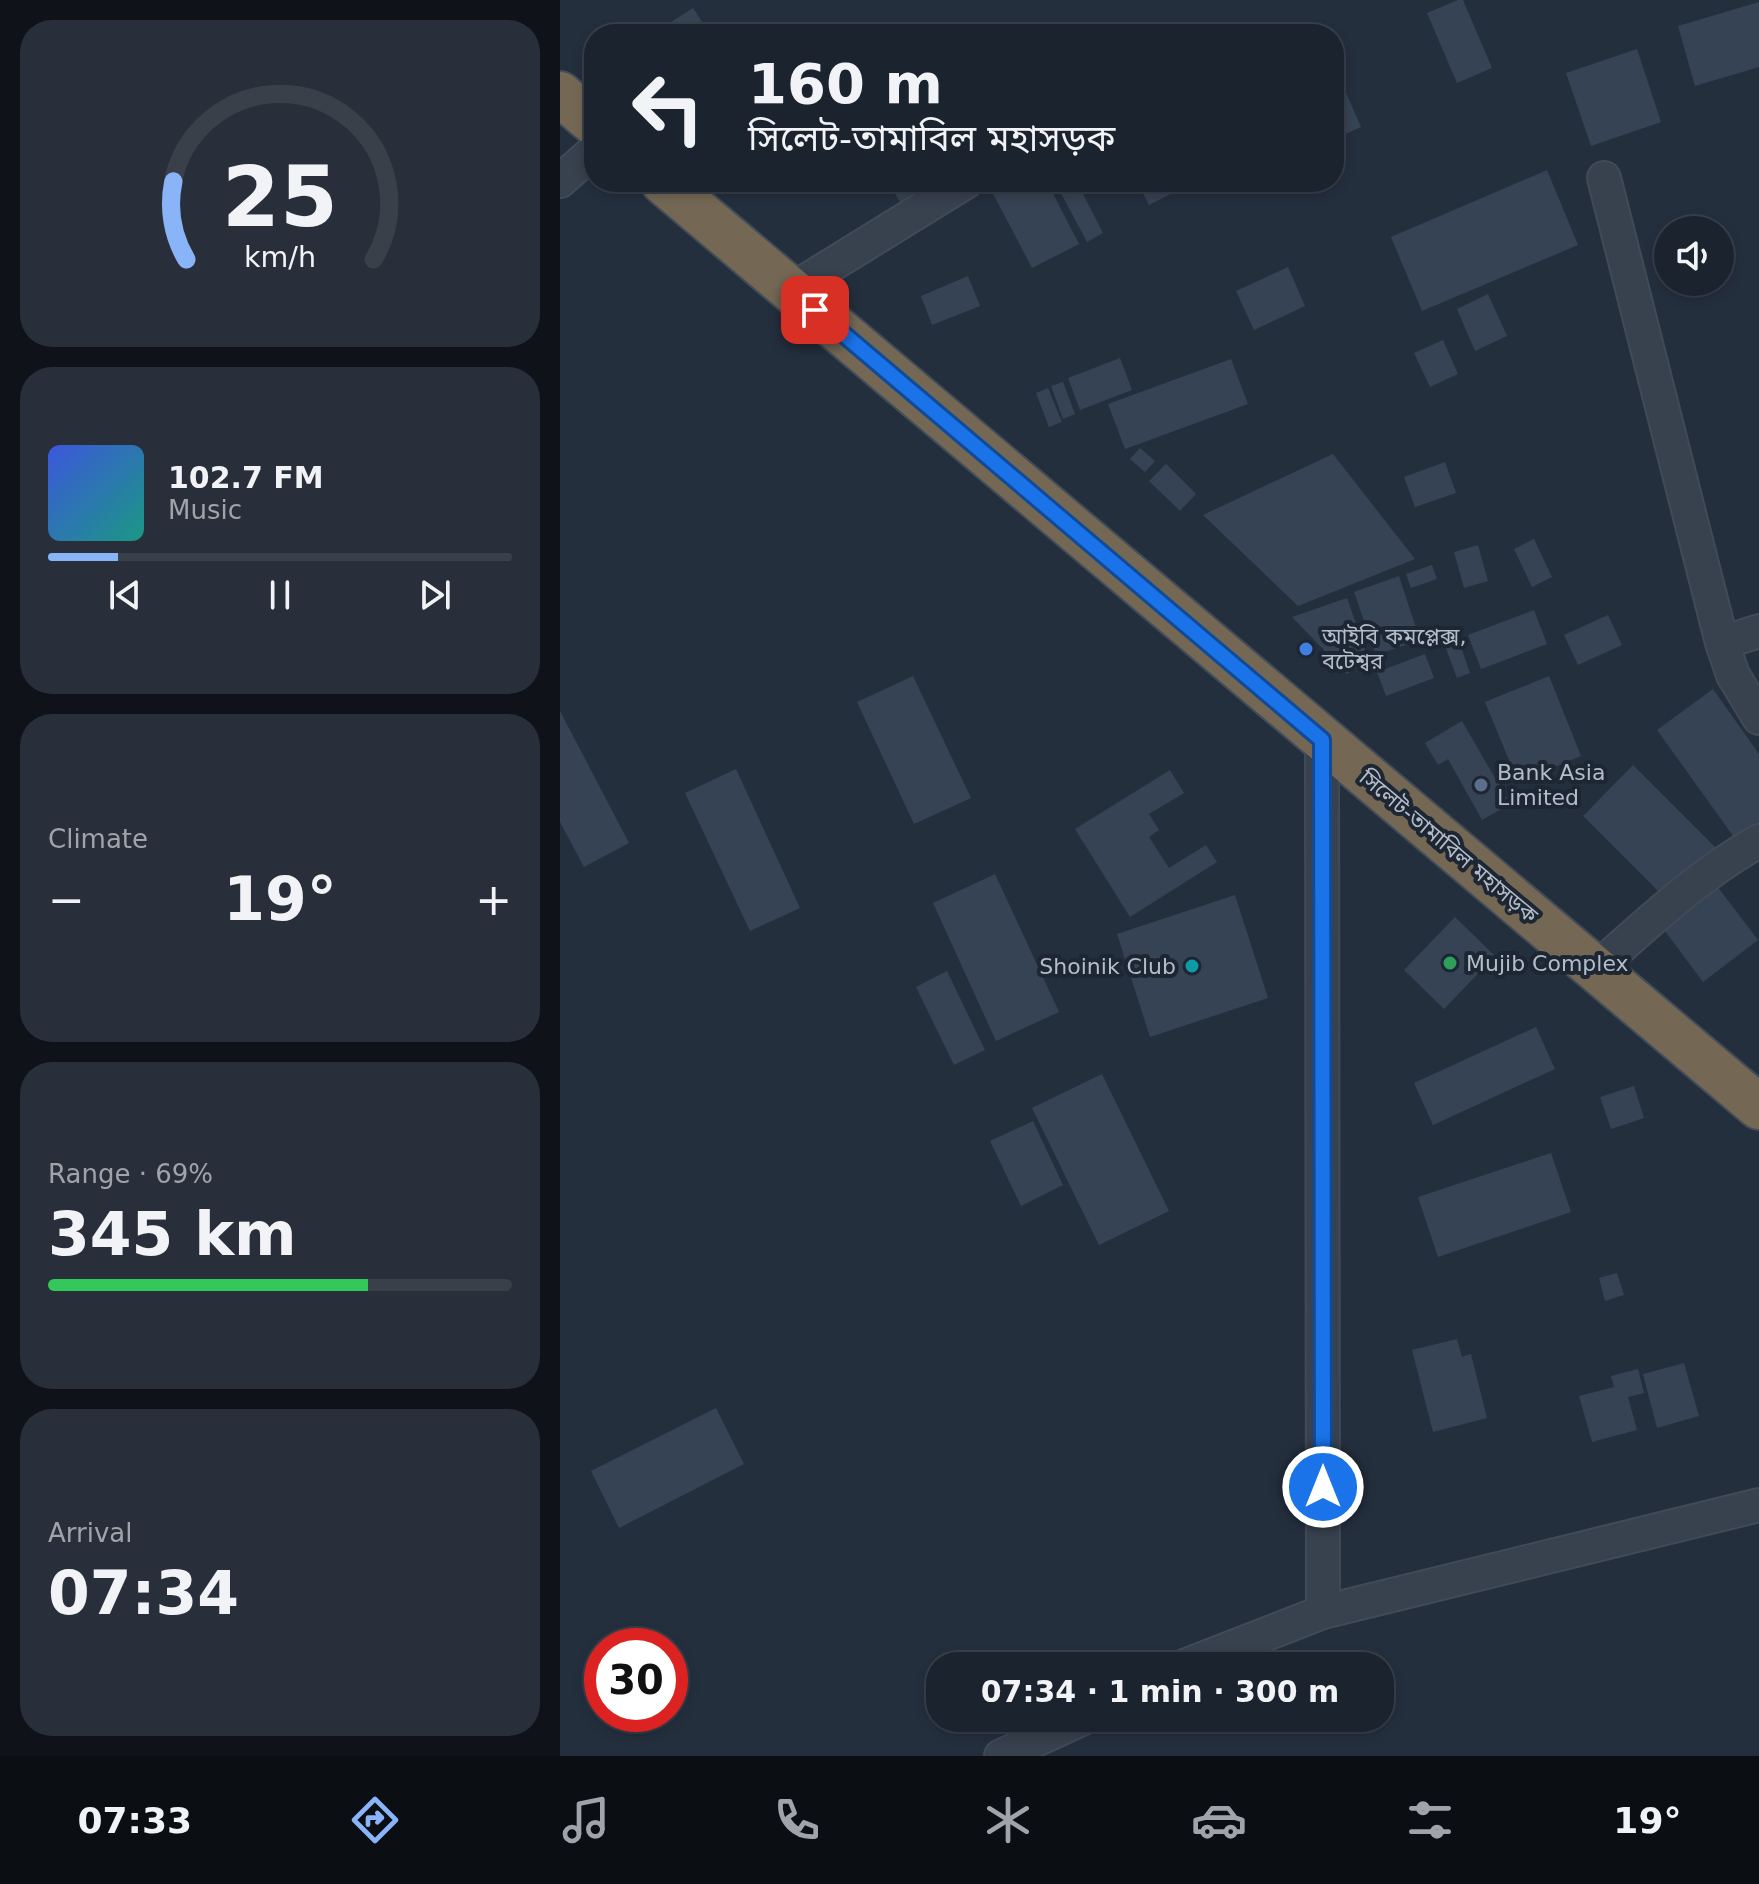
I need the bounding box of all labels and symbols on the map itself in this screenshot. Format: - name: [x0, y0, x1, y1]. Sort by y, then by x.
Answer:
- pin: [781, 276, 849, 344]
- place label: আইবি কমপ্লেক্স, বটেশ্বর: [1321, 624, 1466, 674]
- marker: আইবি কমপ্লেক্স, বটেশ্বর: [1297, 640, 1315, 658]
- place label: Bank Asia Limited: [1497, 760, 1605, 810]
- street label: সিলেট-তামাবিল মহাসড়ক: [1354, 764, 1543, 928]
- marker: Bank Asia Limited: [1472, 776, 1490, 794]
- place label: Mujib Complex: [1466, 951, 1629, 976]
- place label: Shoinik Club: [1039, 954, 1176, 979]
- marker: Mujib Complex: [1441, 954, 1459, 972]
- marker: Shoinik Club: [1183, 957, 1201, 975]
- position arrow: [1281, 1445, 1365, 1529]
- speed limit sign: 30: [584, 1628, 688, 1732]

